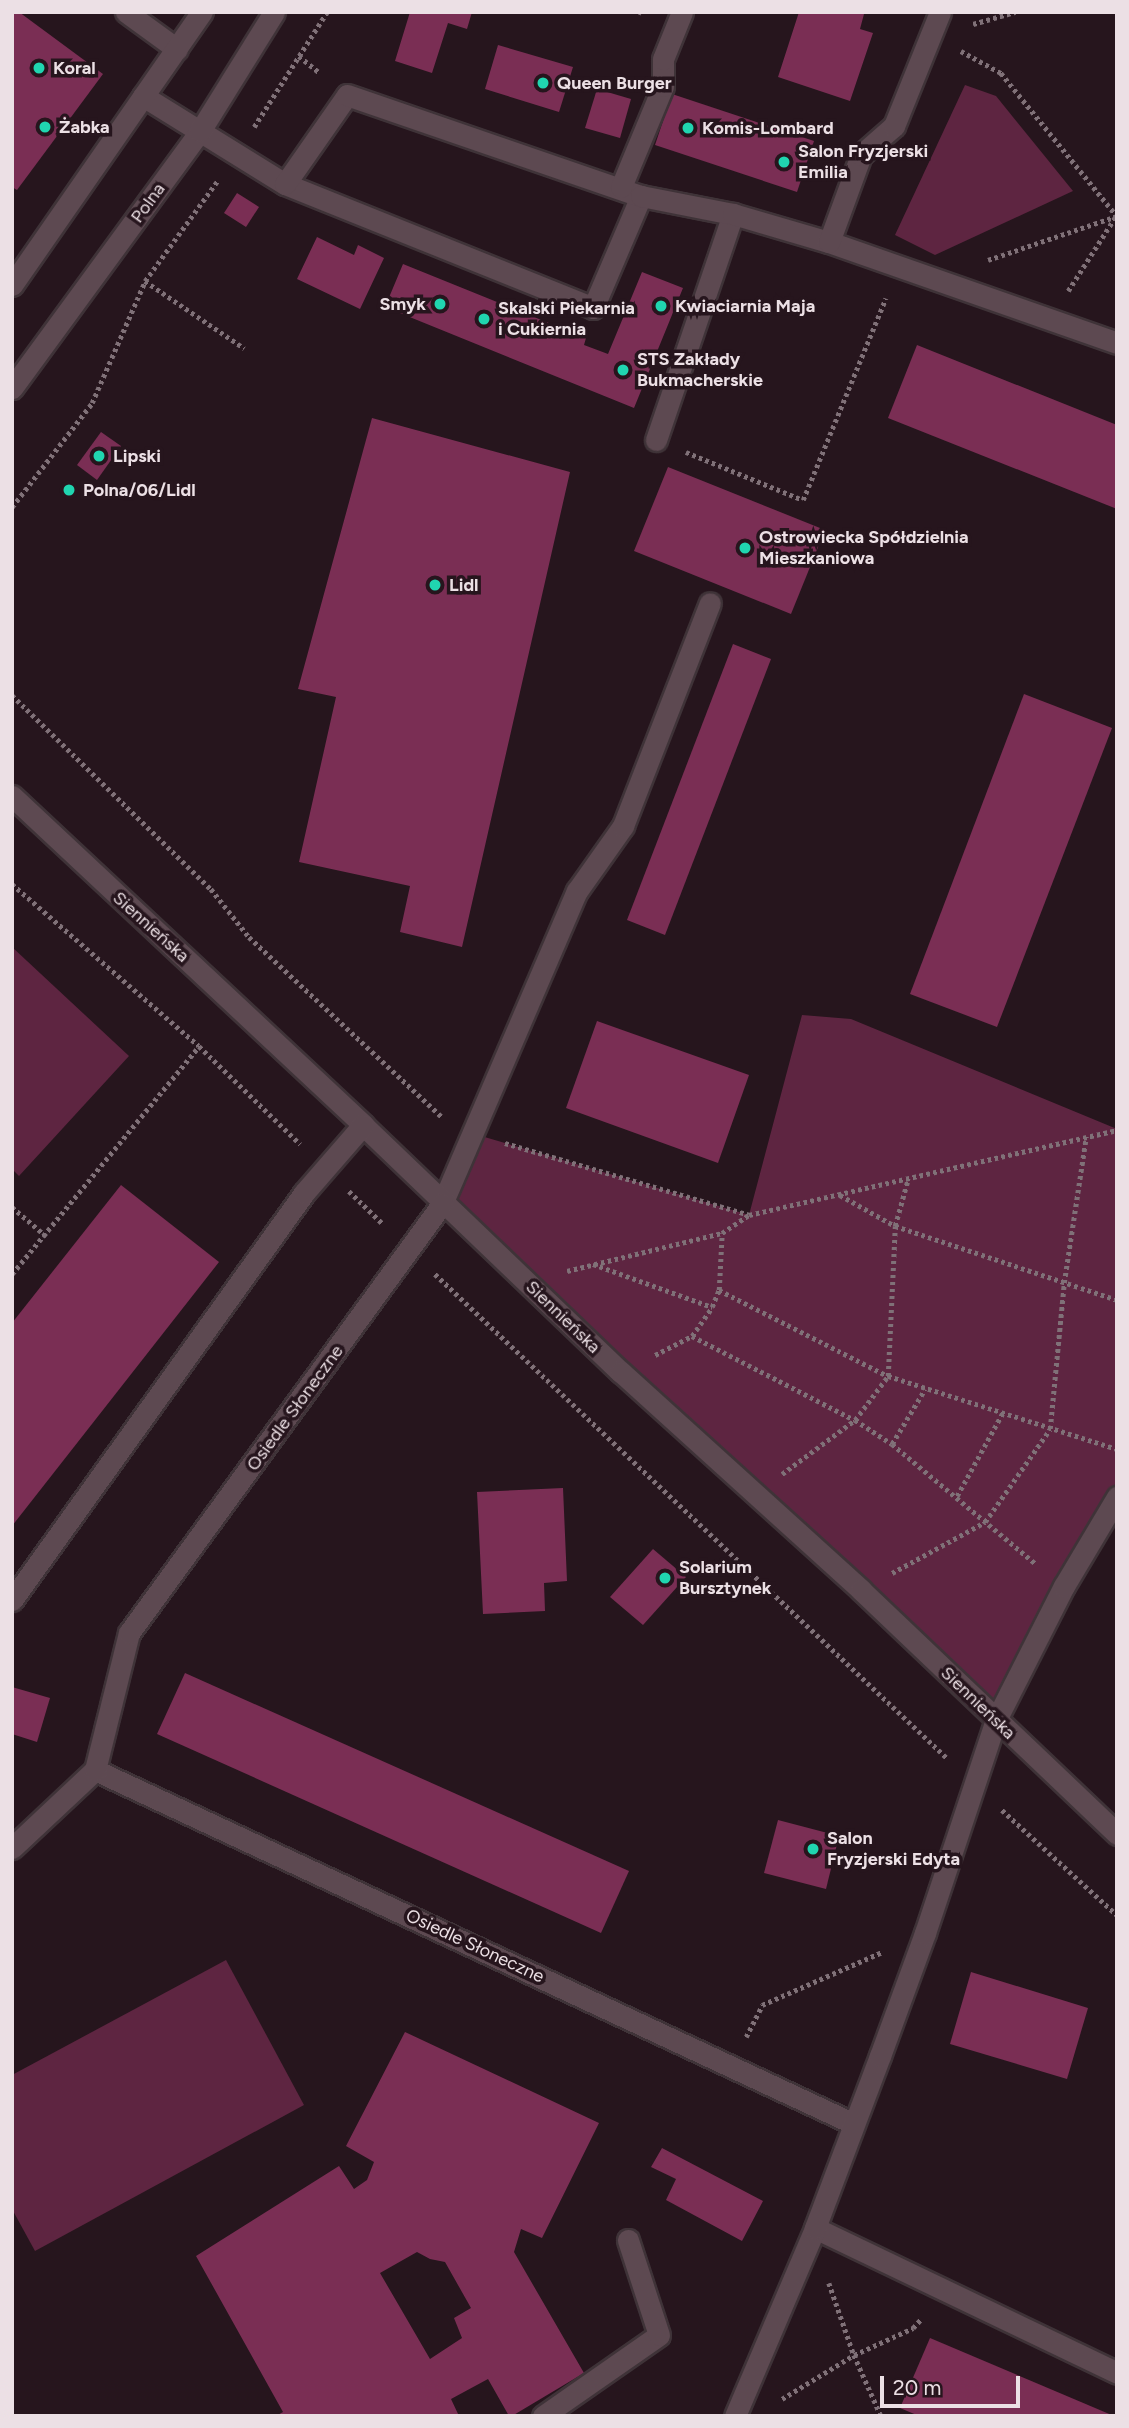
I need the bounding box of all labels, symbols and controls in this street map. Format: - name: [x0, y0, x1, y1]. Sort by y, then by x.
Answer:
- place label: Koral: [53, 57, 96, 79]
- marker: Koral: [31, 60, 47, 76]
- place label: Queen Burger: [557, 72, 672, 94]
- marker: Queen Burger: [535, 75, 551, 91]
- place label: Żabka: [59, 116, 110, 138]
- place label: Komis-Lombard: [702, 117, 834, 139]
- marker: Żabka: [37, 119, 53, 135]
- marker: Komis-Lombard: [680, 120, 696, 136]
- place label: Salon Fryzjerski Emilia: [798, 141, 928, 184]
- marker: Salon Fryzjerski Emilia: [776, 154, 792, 170]
- street label: Polna: [126, 179, 170, 227]
- place label: Smyk: [380, 293, 426, 315]
- place label: Kwiaciarnia Maja: [675, 295, 815, 317]
- marker: Smyk: [432, 296, 448, 312]
- place label: Skalski Piekarnia i Cukiernia: [498, 298, 635, 340]
- marker: Kwiaciarnia Maja: [653, 298, 669, 314]
- marker: Skalski Piekarnia i Cukiernia: [476, 311, 492, 327]
- place label: STS Zakłady Bukmacherskie: [637, 349, 763, 392]
- marker: STS Zakłady Bukmacherskie: [615, 362, 631, 378]
- place label: Lipski: [113, 445, 161, 467]
- marker: Lipski: [91, 448, 107, 464]
- place label: Polna/06/Lidl: [83, 479, 196, 501]
- marker: Polna/06/Lidl: [61, 482, 77, 498]
- place label: Ostrowiecka Spółdzielnia Mieszkaniowa: [759, 527, 969, 570]
- marker: Ostrowiecka Spółdzielnia Mieszkaniowa: [737, 540, 753, 556]
- place label: Lidl: [449, 574, 479, 596]
- marker: Lidl: [427, 577, 443, 593]
- street label: Siennieńska: [108, 887, 194, 967]
- street label: Siennieńska: [521, 1276, 605, 1358]
- street label: Osiedle Słoneczne: [242, 1341, 348, 1475]
- place label: Solarium Bursztynek: [679, 1557, 772, 1600]
- marker: Solarium Bursztynek: [657, 1570, 673, 1586]
- street label: Siennieńska: [936, 1662, 1020, 1744]
- place label: Salon Fryzjerski Edyta: [827, 1828, 960, 1870]
- marker: Salon Fryzjerski Edyta: [805, 1841, 821, 1857]
- street label: Osiedle Słoneczne: [402, 1905, 548, 1987]
- scale bar: [884, 2362, 1024, 2406]
- text: 20 m: [893, 2375, 941, 2400]

